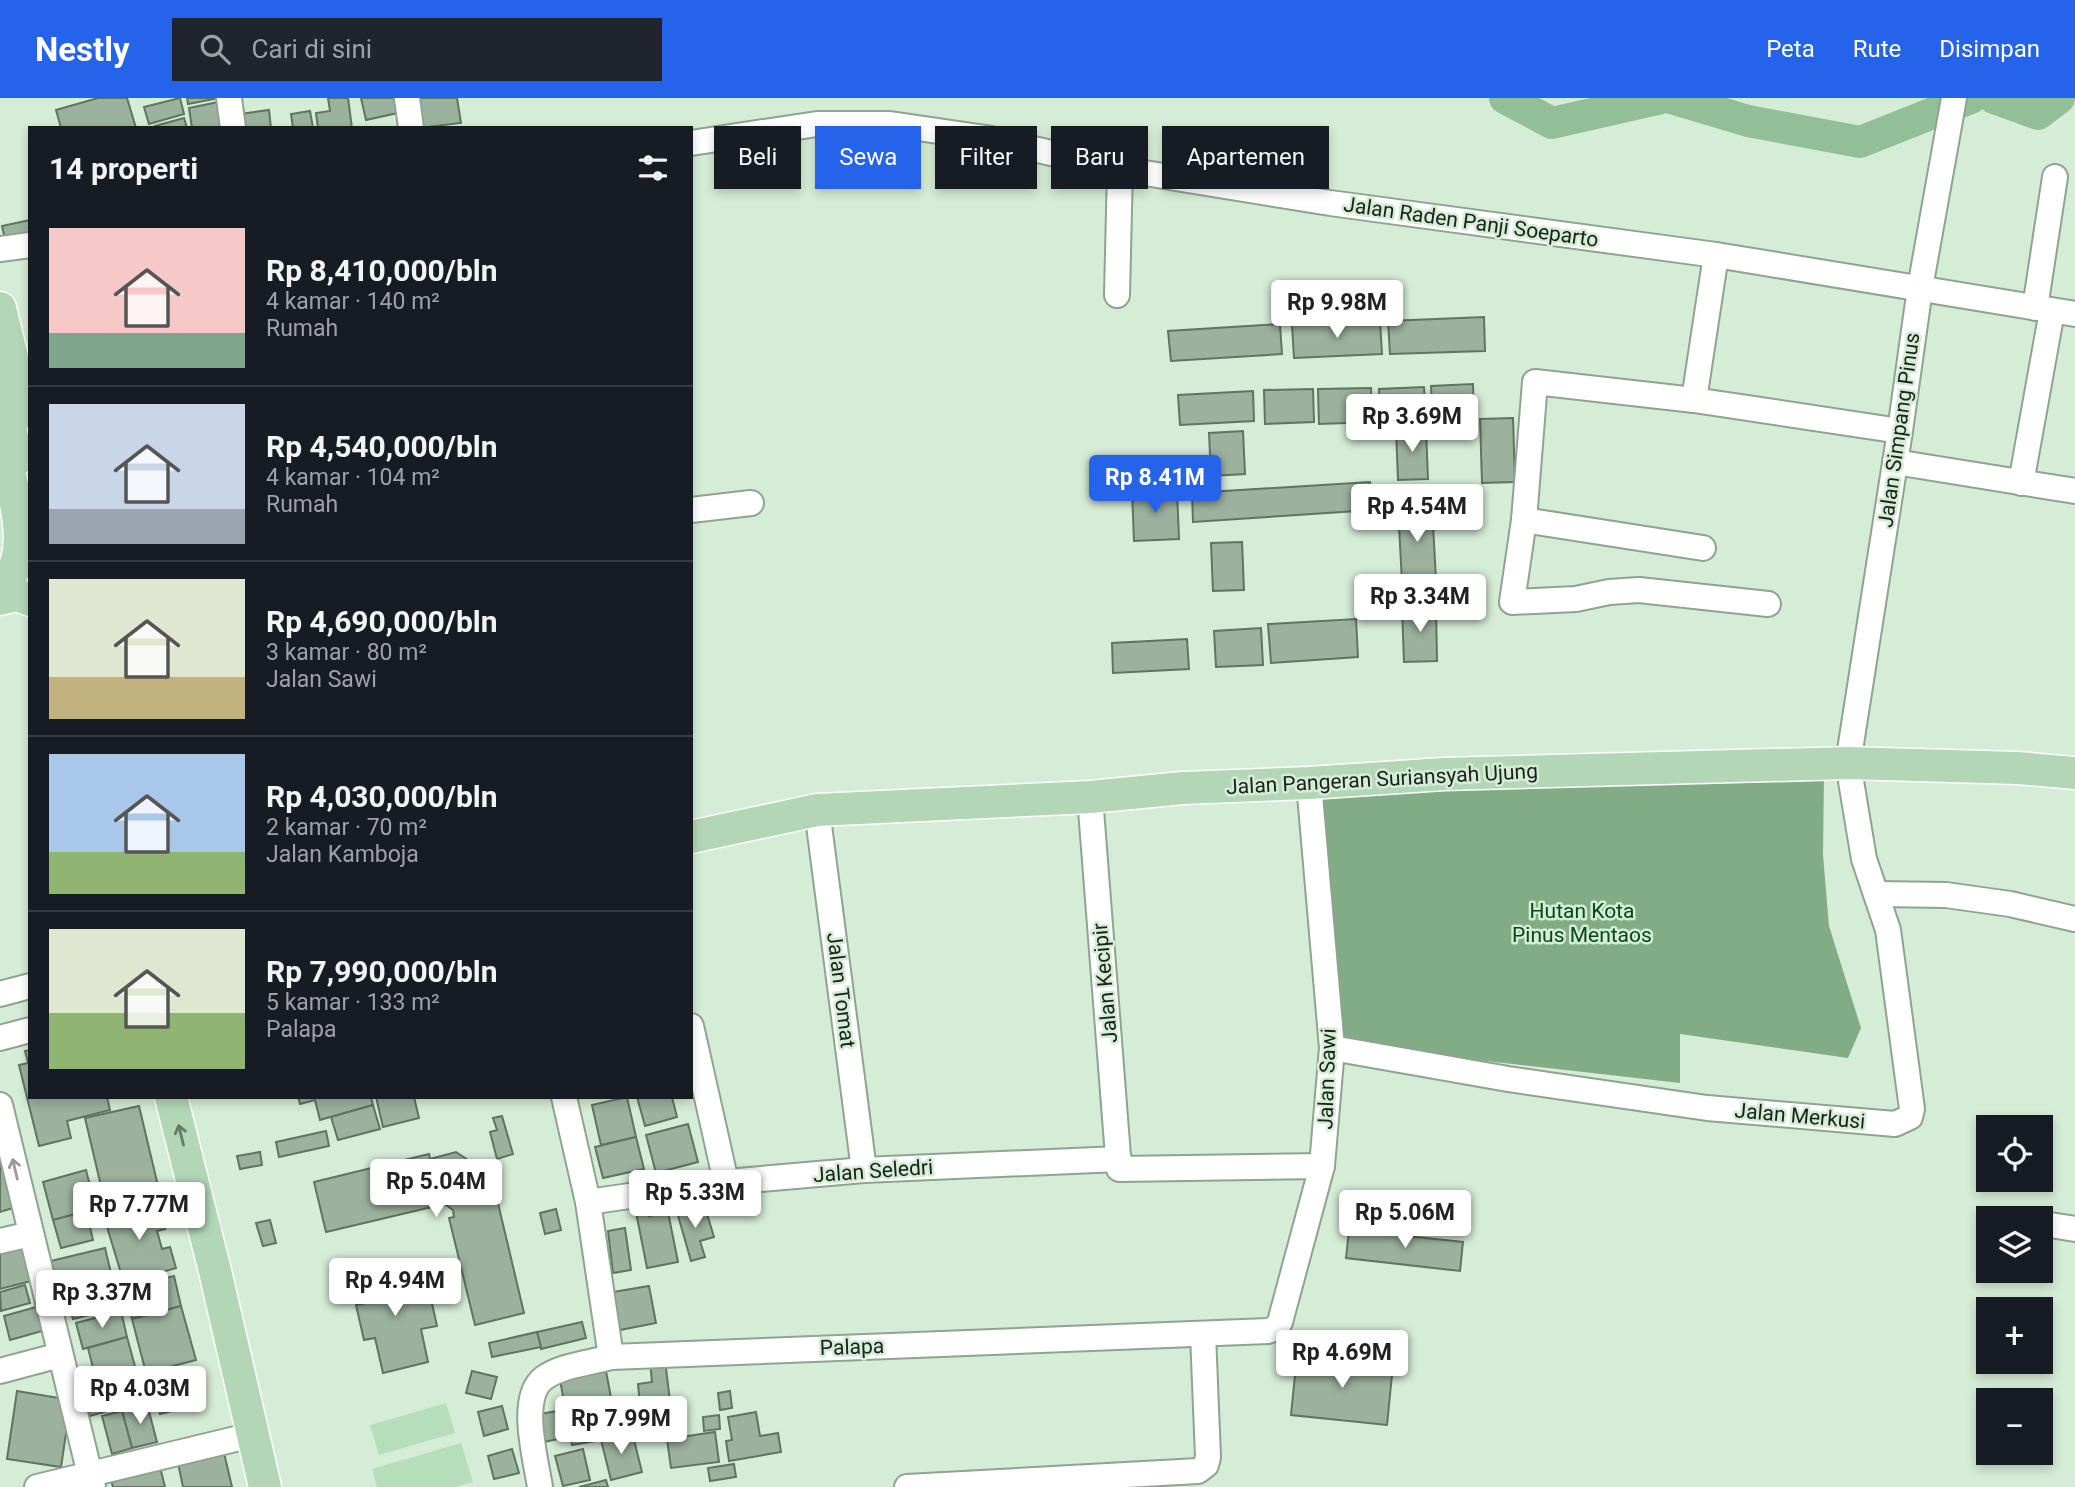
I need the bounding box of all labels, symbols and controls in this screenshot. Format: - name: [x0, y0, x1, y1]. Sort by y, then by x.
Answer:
- search box: [172, 18, 662, 81]
- text: Nestly: [35, 30, 130, 69]
- icon: search: [196, 30, 234, 68]
- text: Cari di sini: [252, 34, 372, 64]
- text: Peta: [1766, 35, 1815, 63]
- text: Rute: [1853, 35, 1901, 63]
- text: Disimpan: [1939, 35, 2040, 63]
- chip: Beli: [714, 126, 801, 189]
- chip: Sewa: [815, 126, 921, 189]
- chip: Filter: [935, 126, 1037, 189]
- chip: Baru: [1051, 126, 1148, 189]
- chip: Apartemen: [1162, 126, 1329, 189]
- icon: filters: [634, 149, 672, 187]
- text: 14 properti: [49, 151, 198, 186]
- street label: Jalan Raden Panji Soeparto: [1342, 192, 1600, 252]
- text: Rp 8,410,000/bln: [266, 253, 498, 288]
- icon: home: [105, 256, 189, 340]
- pin: Rp 9.98M: [1265, 280, 1409, 340]
- text: 4 kamar · 140 m²: [266, 288, 440, 315]
- text: Rp 9.98M: [1287, 289, 1387, 316]
- text: Rumah: [266, 315, 338, 342]
- street label: Jalan Simpang Pinus: [1873, 331, 1925, 529]
- pin: Rp 3.69M: [1340, 394, 1484, 454]
- text: Rp 3.69M: [1362, 403, 1462, 430]
- text: Rp 4,540,000/bln: [266, 429, 498, 464]
- icon: home: [105, 432, 189, 516]
- pin: Rp 8.41M: [1083, 456, 1227, 515]
- text: 4 kamar · 104 m²: [266, 464, 440, 491]
- text: Rp 8.41M: [1105, 464, 1205, 491]
- pin: Rp 4.54M: [1345, 484, 1489, 544]
- text: Rumah: [266, 491, 338, 518]
- text: Rp 4.54M: [1367, 493, 1467, 520]
- pin: Rp 3.34M: [1348, 574, 1492, 634]
- text: Rp 3.34M: [1370, 583, 1470, 610]
- text: Rp 4,690,000/bln: [266, 604, 498, 639]
- icon: home: [105, 607, 189, 691]
- text: 3 kamar · 80 m²: [266, 639, 427, 666]
- text: Jalan Sawi: [266, 666, 377, 693]
- street label: Jalan Pangeran Suriansyah Ujung: [1226, 759, 1538, 799]
- text: Rp 4,030,000/bln: [266, 779, 498, 814]
- icon: home: [105, 782, 189, 866]
- text: 2 kamar · 70 m²: [266, 814, 427, 841]
- text: Jalan Kamboja: [266, 841, 419, 868]
- park label: Hutan Kota Pinus Mentaos: [1512, 899, 1652, 947]
- street label: Jalan Kecipir: [1088, 922, 1122, 1044]
- street label: Jalan Tomat: [822, 931, 860, 1049]
- text: Rp 7,990,000/bln: [266, 954, 498, 989]
- icon: home: [105, 957, 189, 1041]
- text: 5 kamar · 133 m²: [266, 989, 440, 1016]
- text: Palapa: [266, 1016, 336, 1043]
- street label: Jalan Sawi: [1313, 1028, 1341, 1130]
- street label: Jalan Merkusi: [1734, 1098, 1866, 1134]
- map controls: [1976, 1115, 2053, 1465]
- button: locate: [1976, 1115, 2053, 1192]
- one-way arrow: [174, 1124, 187, 1146]
- street label: Jalan Seledri: [812, 1155, 934, 1187]
- one-way arrow: [8, 1158, 22, 1181]
- pin: Rp 5.04M: [364, 1160, 508, 1219]
- text: Rp 5.04M: [386, 1168, 486, 1195]
- pin: Rp 5.33M: [623, 1170, 767, 1230]
- text: Rp 5.33M: [645, 1179, 745, 1206]
- pin: Rp 7.77M: [67, 1182, 211, 1242]
- pin: Rp 5.06M: [1333, 1190, 1477, 1250]
- text: Rp 7.77M: [89, 1191, 189, 1218]
- text: Rp 5.06M: [1355, 1199, 1455, 1226]
- button: layers: [1976, 1206, 2053, 1283]
- pin: Rp 4.94M: [323, 1258, 467, 1318]
- text: Rp 4.94M: [345, 1267, 445, 1294]
- pin: Rp 3.37M: [30, 1270, 174, 1330]
- text: Rp 3.37M: [52, 1279, 152, 1306]
- button: +: [1976, 1297, 2053, 1374]
- pin: Rp 4.69M: [1270, 1330, 1414, 1390]
- street label: Palapa: [819, 1334, 885, 1360]
- text: Rp 4.69M: [1292, 1339, 1392, 1366]
- pin: Rp 4.03M: [68, 1366, 212, 1426]
- text: Rp 4.03M: [90, 1375, 190, 1402]
- button: −: [1976, 1388, 2053, 1465]
- pin: Rp 7.99M: [549, 1396, 693, 1456]
- text: Rp 7.99M: [571, 1405, 671, 1432]

